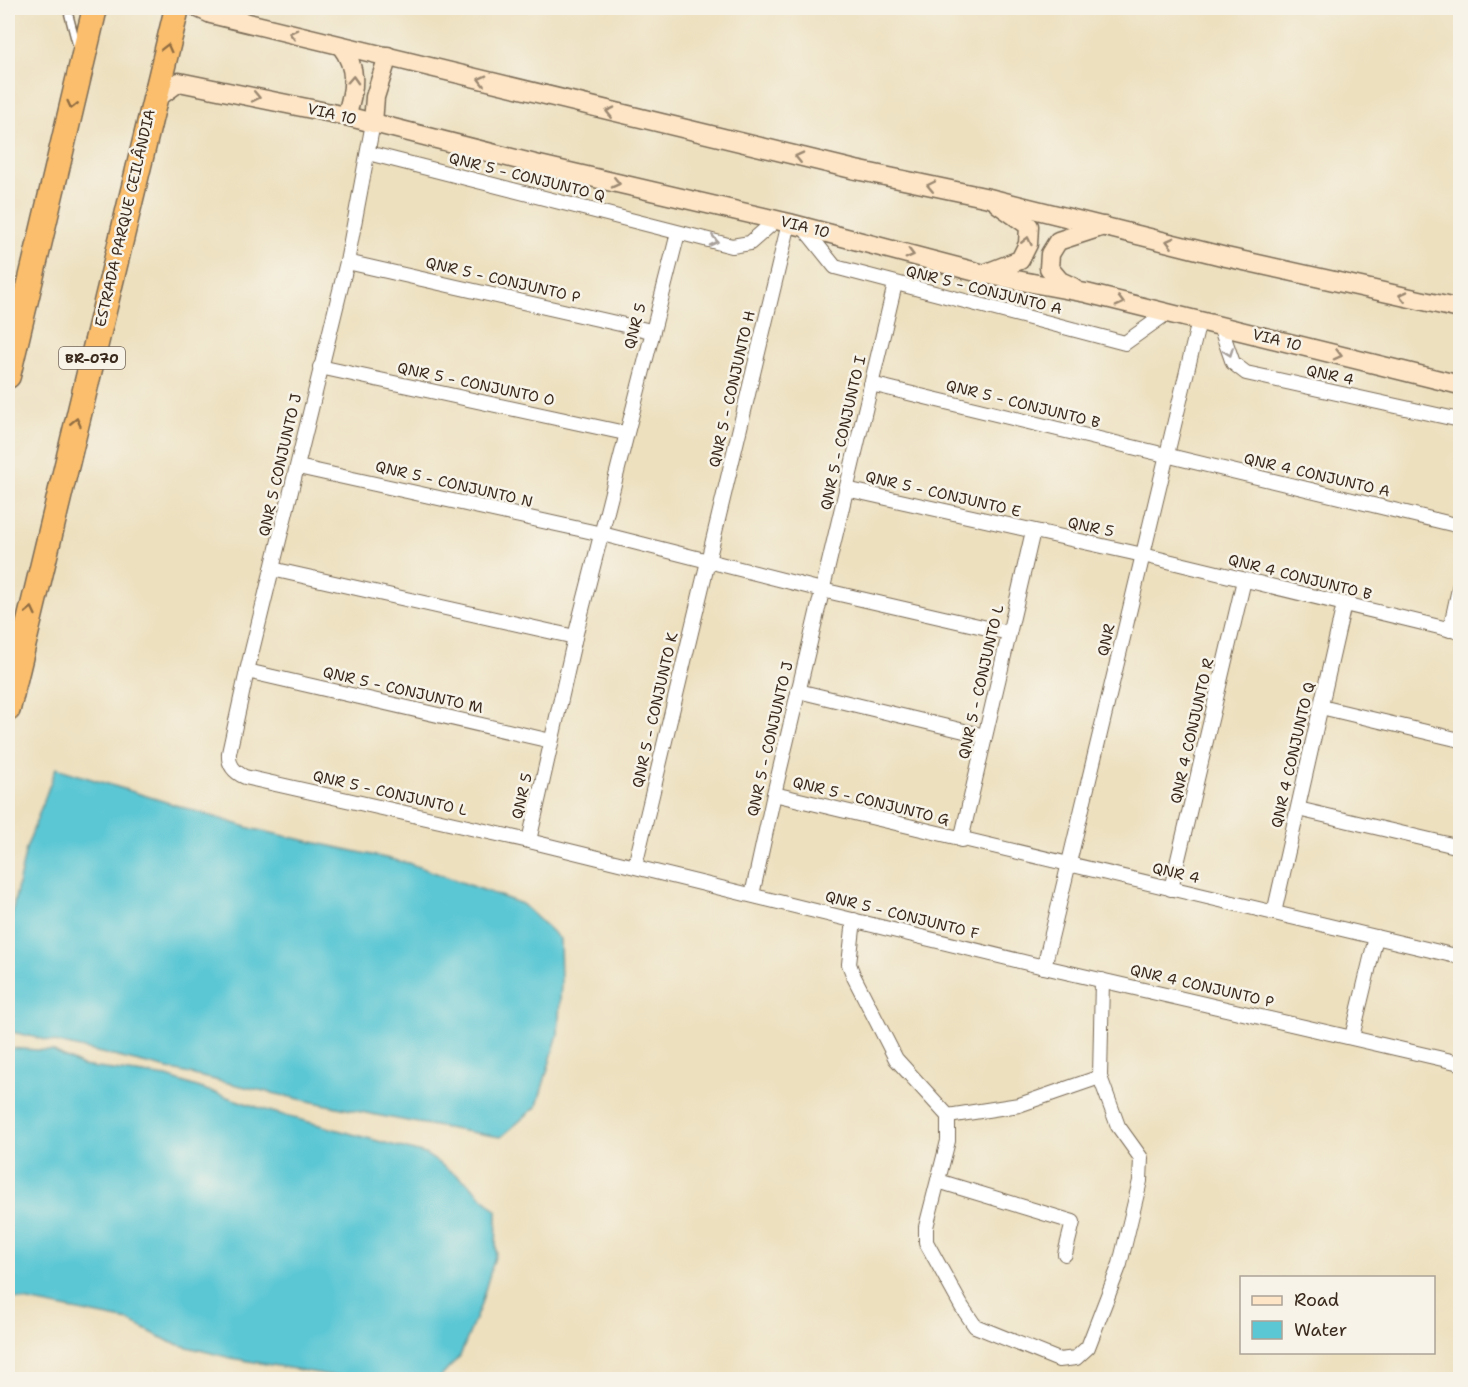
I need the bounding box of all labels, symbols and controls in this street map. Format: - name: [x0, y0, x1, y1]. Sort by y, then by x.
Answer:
- one-way arrow: [288, 29, 298, 42]
- one-way arrow: [159, 43, 172, 53]
- one-way arrow: [346, 75, 359, 84]
- one-way arrow: [477, 75, 487, 88]
- one-way arrow: [251, 90, 261, 103]
- street label: VIA 10: [305, 99, 359, 129]
- one-way arrow: [66, 100, 79, 110]
- one-way arrow: [605, 106, 615, 119]
- street label: ESTRADA PARQUE CEILÂNDIA: [89, 107, 160, 329]
- street label: QNR 5 - CONJUNTO Q: [447, 148, 607, 206]
- one-way arrow: [795, 151, 805, 164]
- one-way arrow: [611, 175, 621, 188]
- one-way arrow: [927, 180, 937, 193]
- street label: VIA 10: [778, 211, 832, 243]
- one-way arrow: [709, 234, 719, 247]
- one-way arrow: [1019, 236, 1032, 246]
- one-way arrow: [1165, 237, 1175, 250]
- one-way arrow: [904, 247, 915, 259]
- street label: QNR 5 - CONJUNTO P: [424, 252, 583, 308]
- street label: QNR 5 - CONJUNTO A: [904, 261, 1064, 319]
- one-way arrow: [1399, 291, 1409, 304]
- one-way arrow: [1115, 294, 1125, 307]
- street label: QNR 5: [619, 301, 651, 351]
- street label: QNR 5 - CONJUNTO H: [704, 309, 760, 469]
- street label: VIA 10: [1250, 324, 1304, 356]
- one-way arrow: [1222, 346, 1235, 357]
- road number: BR-070: [59, 347, 125, 369]
- one-way arrow: [1333, 347, 1343, 360]
- street label: QNR 5 - CONJUNTO I: [816, 354, 870, 512]
- street label: QNR 5 - CONJUNTO O: [396, 358, 556, 410]
- street label: QNR 4: [1304, 360, 1356, 390]
- street label: QNR 5 - CONJUNTO B: [944, 375, 1102, 433]
- street label: QNR 5 CONJUNTO J: [254, 392, 306, 538]
- one-way arrow: [69, 417, 82, 427]
- street label: QNR 4 CONJUNTO A: [1242, 448, 1392, 502]
- street label: QNR 5 - CONJUNTO N: [373, 456, 535, 512]
- street label: QNR 5 - CONJUNTO E: [863, 466, 1023, 522]
- street label: QNR 5: [1066, 512, 1116, 542]
- street label: QNR 4 CONJUNTO B: [1226, 549, 1374, 605]
- street label: QNR 5 - CONJUNTO L: [954, 603, 1008, 761]
- one-way arrow: [23, 606, 36, 616]
- street label: QNR: [1093, 622, 1119, 658]
- street label: QNR 5 - CONJUNTO K: [627, 630, 683, 790]
- street label: QNR 4 CONJUNTO R: [1166, 656, 1218, 806]
- street label: QNR 5 - CONJUNTO J: [742, 660, 798, 818]
- street label: QNR 5 - CONJUNTO M: [321, 662, 485, 718]
- street label: QNR 4 CONJUNTO Q: [1266, 680, 1320, 830]
- street label: QNR 5 - CONJUNTO L: [311, 766, 469, 820]
- street label: QNR 5: [507, 771, 537, 821]
- street label: QNR 5 - CONJUNTO G: [791, 772, 951, 830]
- street label: QNR 4: [1150, 858, 1202, 888]
- street label: QNR 5 - CONJUNTO F: [823, 886, 981, 944]
- street label: QNR 4 CONJUNTO P: [1128, 960, 1276, 1012]
- legend: [1240, 1276, 1435, 1354]
- text: Road: [1294, 1288, 1339, 1312]
- text: Water: [1294, 1318, 1347, 1342]

